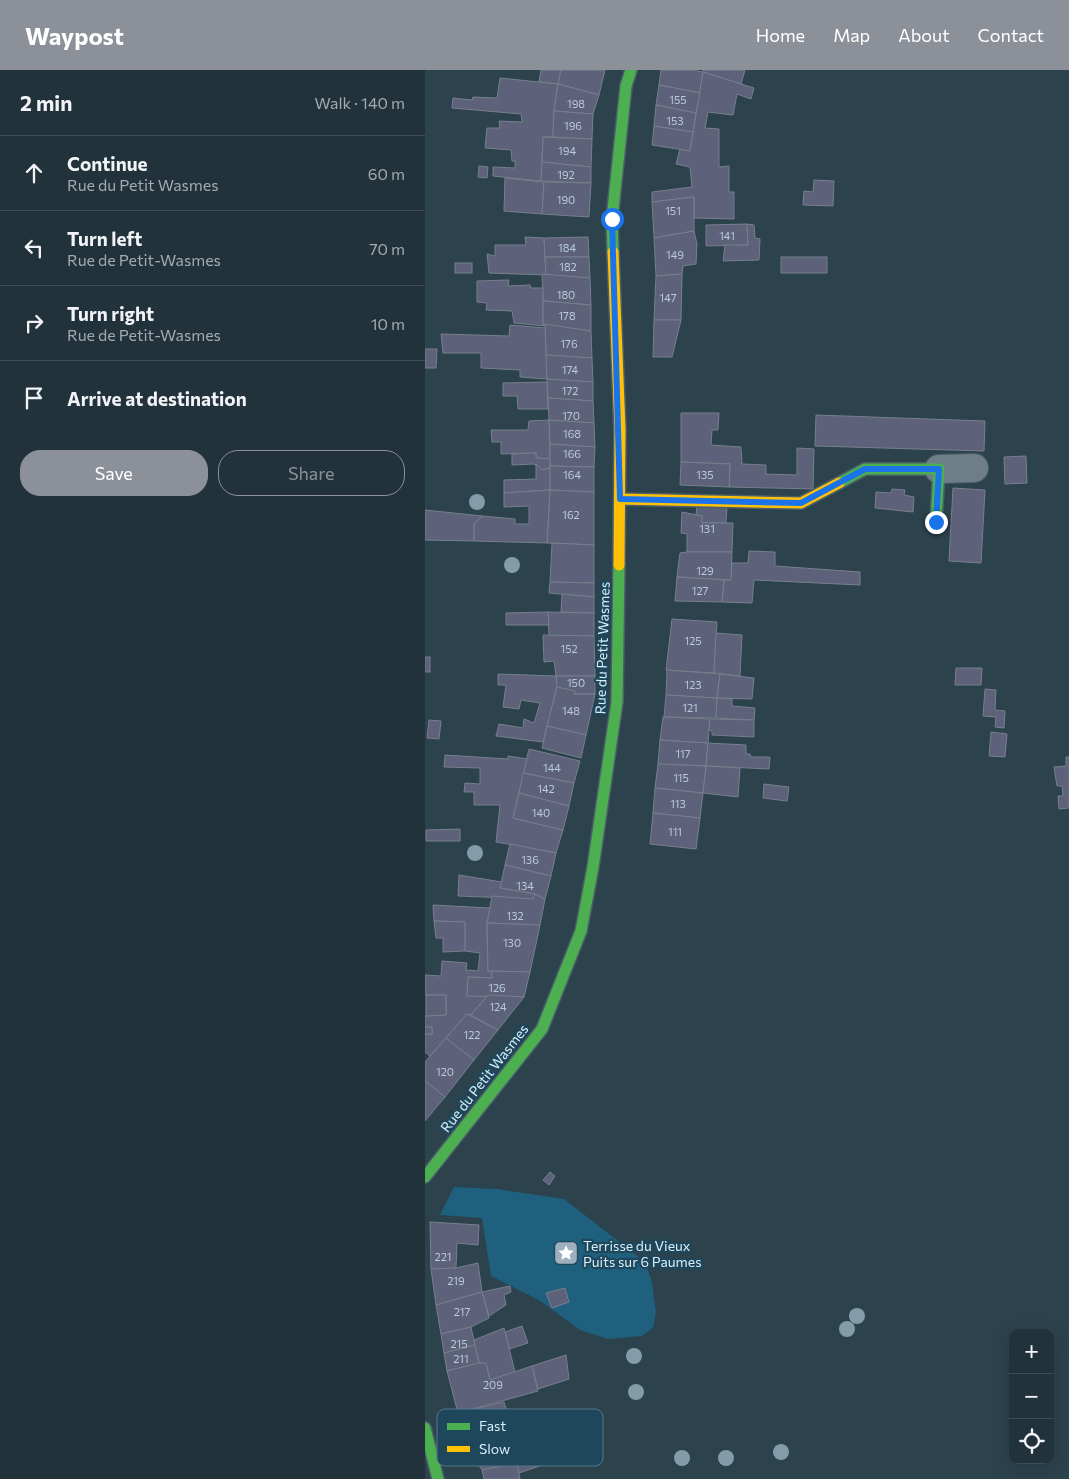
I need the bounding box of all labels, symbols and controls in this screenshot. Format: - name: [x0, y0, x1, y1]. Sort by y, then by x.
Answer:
- text: Waypost: [25, 21, 124, 50]
- text: Home: [756, 24, 805, 46]
- text: Map: [833, 24, 870, 46]
- text: About: [898, 24, 950, 46]
- text: Contact: [978, 24, 1044, 46]
- text: 2 min: [20, 90, 72, 115]
- text: Walk · 140 m: [315, 93, 405, 112]
- house number: 155: [669, 93, 687, 106]
- house number: 198: [567, 97, 585, 110]
- house number: 153: [666, 114, 684, 127]
- house number: 196: [564, 119, 582, 132]
- house number: 194: [558, 144, 576, 157]
- text: Continue: [67, 152, 147, 175]
- icon: ahead: [20, 159, 48, 187]
- text: 60 m: [368, 164, 405, 183]
- house number: 192: [557, 168, 575, 181]
- text: Rue du Petit Wasmes: [67, 175, 219, 194]
- house number: 190: [557, 193, 575, 206]
- house number: 151: [665, 204, 681, 217]
- route start: [601, 208, 624, 231]
- text: Turn left: [67, 227, 142, 250]
- house number: 141: [719, 229, 735, 242]
- icon: left: [20, 234, 48, 262]
- text: 70 m: [369, 239, 405, 258]
- house number: 184: [558, 241, 576, 254]
- house number: 149: [666, 248, 684, 261]
- text: Rue de Petit-Wasmes: [67, 250, 221, 269]
- house number: 182: [559, 260, 577, 273]
- house number: 180: [557, 288, 575, 301]
- house number: 147: [660, 291, 677, 304]
- text: Turn right: [67, 302, 154, 325]
- icon: right: [20, 309, 48, 337]
- house number: 178: [558, 309, 576, 322]
- text: 10 m: [371, 314, 405, 333]
- text: Rue de Petit-Wasmes: [67, 325, 221, 344]
- house number: 176: [560, 337, 578, 350]
- house number: 174: [562, 363, 579, 376]
- icon: arrive: [20, 384, 48, 412]
- house number: 172: [562, 384, 578, 397]
- text: Arrive at destination: [67, 387, 247, 410]
- house number: 170: [562, 409, 580, 422]
- house number: 168: [563, 427, 581, 440]
- house number: 166: [563, 447, 581, 460]
- button: Save: [20, 450, 208, 496]
- button: Share: [218, 450, 405, 496]
- house number: 164: [563, 468, 581, 481]
- house number: 135: [696, 468, 714, 481]
- house number: 162: [562, 508, 580, 521]
- route end: [925, 511, 948, 534]
- house number: 131: [699, 522, 715, 535]
- house number: 129: [696, 564, 714, 577]
- street label: Rue du Petit Wasmes: [591, 581, 613, 715]
- house number: 127: [692, 584, 708, 597]
- house number: 125: [684, 634, 702, 647]
- house number: 152: [560, 642, 578, 655]
- house number: 150: [567, 676, 585, 689]
- house number: 123: [684, 678, 702, 691]
- house number: 121: [682, 701, 698, 714]
- house number: 148: [562, 704, 580, 717]
- house number: 117: [675, 747, 691, 760]
- house number: 144: [543, 761, 561, 774]
- house number: 115: [673, 771, 689, 784]
- house number: 142: [537, 782, 555, 795]
- house number: 113: [670, 797, 686, 810]
- house number: 140: [532, 806, 550, 819]
- house number: 111: [668, 825, 682, 838]
- house number: 136: [521, 853, 539, 866]
- house number: 134: [516, 879, 534, 892]
- house number: 132: [506, 909, 524, 922]
- house number: 130: [503, 936, 521, 949]
- house number: 126: [488, 981, 506, 994]
- house number: 124: [489, 1000, 507, 1013]
- street label: Rue du Petit Wasmes: [436, 1021, 532, 1135]
- house number: 122: [464, 1028, 480, 1041]
- house number: 120: [436, 1065, 454, 1078]
- place label: Terrisse du Vieux Puits sur 6 Paumes: [583, 1237, 702, 1270]
- place icon: Terrisse du Vieux Puits sur 6 Paumes: [553, 1240, 579, 1266]
- house number: 221: [435, 1250, 451, 1263]
- house number: 219: [447, 1274, 465, 1287]
- house number: 217: [454, 1305, 470, 1318]
- map controls: [1009, 1329, 1054, 1464]
- button: +: [1009, 1329, 1054, 1374]
- house number: 215: [450, 1337, 468, 1350]
- house number: 211: [453, 1352, 469, 1365]
- button: −: [1009, 1374, 1054, 1419]
- house number: 209: [483, 1378, 503, 1391]
- legend: [437, 1409, 603, 1466]
- text: Fast: [479, 1417, 506, 1434]
- button: locate: [1009, 1419, 1054, 1464]
- text: Slow: [479, 1440, 510, 1457]

